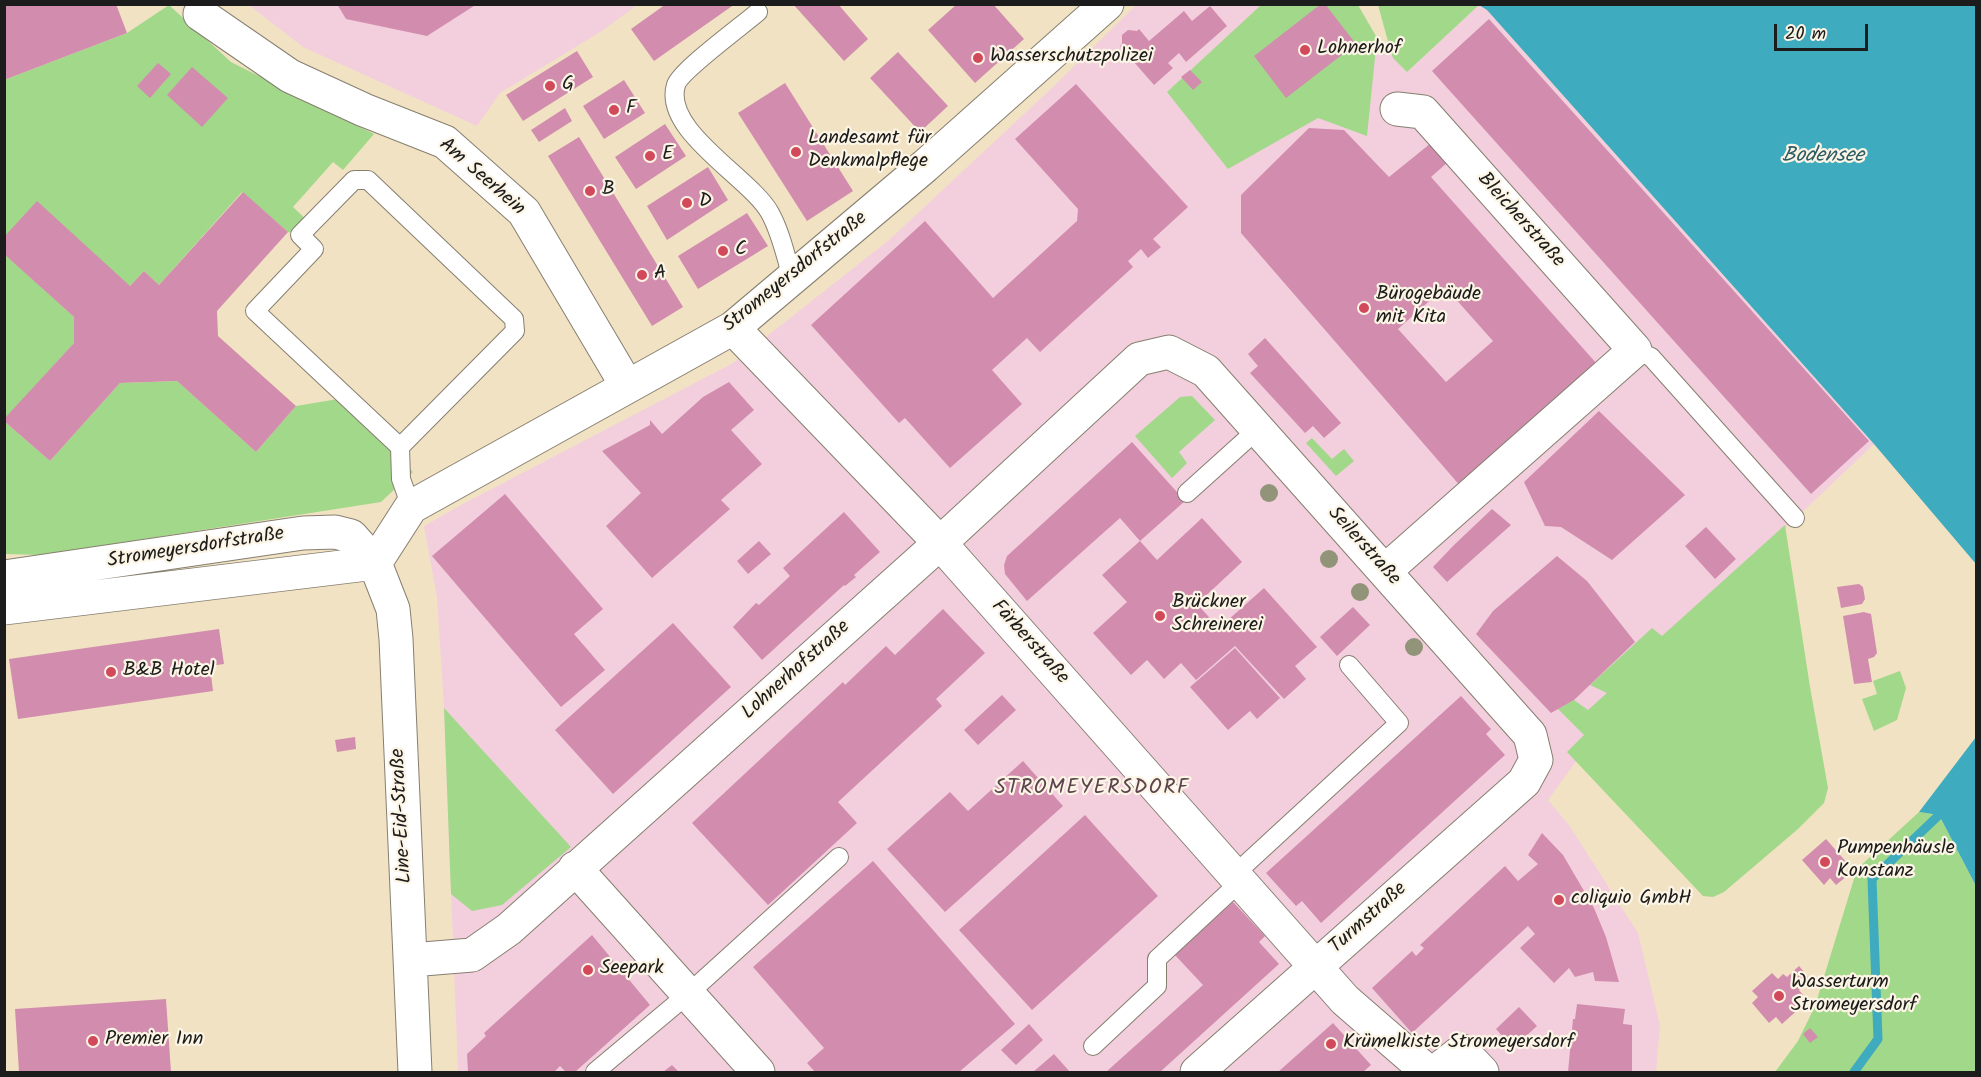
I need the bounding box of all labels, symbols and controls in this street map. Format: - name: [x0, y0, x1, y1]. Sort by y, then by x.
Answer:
- scale bar: [1777, 12, 1872, 50]
- text: 20 m: [1785, 20, 1826, 49]
- place label: Lohnerhof: [1317, 38, 1401, 62]
- marker: Lohnerhof: [1298, 43, 1312, 57]
- place label: Wasserschutzpolizei: [990, 46, 1153, 70]
- marker: Wasserschutzpolizei: [971, 51, 985, 65]
- place label: G: [562, 74, 574, 98]
- marker: G: [543, 79, 557, 93]
- place label: F: [626, 98, 636, 122]
- marker: F: [607, 103, 621, 117]
- place label: Landesamt für Denkmalpflege: [808, 128, 931, 175]
- street label: Am Seerhein: [433, 134, 529, 222]
- place label: E: [662, 144, 674, 168]
- water label: Bodensee: [1782, 144, 1864, 170]
- marker: Landesamt für Denkmalpflege: [789, 145, 803, 159]
- marker: E: [643, 149, 657, 163]
- street label: Bleicherstraße: [1471, 169, 1569, 273]
- place label: B: [602, 179, 615, 203]
- marker: B: [583, 184, 597, 198]
- place label: D: [699, 191, 712, 215]
- marker: D: [680, 196, 694, 210]
- street label: Stromeyersdorfstraße: [719, 207, 873, 339]
- place label: C: [735, 239, 747, 263]
- marker: C: [716, 244, 730, 258]
- place label: A: [654, 263, 666, 287]
- marker: A: [635, 268, 649, 282]
- place label: Bürogebäude mit Kita: [1376, 284, 1481, 331]
- marker: Bürogebäude mit Kita: [1357, 301, 1371, 315]
- street label: Seilerstraße: [1321, 503, 1405, 591]
- street label: Stromeyersdorfstraße: [106, 523, 286, 575]
- place label: Brückner Schreinerei: [1172, 592, 1263, 639]
- street label: Färberstraße: [985, 596, 1073, 690]
- marker: Brückner Schreinerei: [1153, 609, 1167, 623]
- street label: Lohnerhofstraße: [738, 616, 856, 726]
- place label: B&B Hotel: [123, 660, 215, 684]
- marker: B&B Hotel: [104, 665, 118, 679]
- street label: Line-Eid-Straße: [387, 748, 419, 884]
- district label: STROMEYERSDORF: [995, 776, 1189, 802]
- place label: Pumpenhäusle Konstanz: [1837, 838, 1955, 885]
- marker: Pumpenhäusle Konstanz: [1818, 855, 1832, 869]
- street label: Turmstraße: [1325, 878, 1413, 960]
- place label: coliquio GmbH: [1571, 888, 1692, 912]
- marker: coliquio GmbH: [1552, 893, 1566, 907]
- place label: Seepark: [600, 958, 664, 982]
- marker: Seepark: [581, 963, 595, 977]
- place label: Wasserturm Stromeyersdorf: [1791, 972, 1917, 1019]
- marker: Wasserturm Stromeyersdorf: [1772, 989, 1786, 1003]
- place label: Premier Inn: [105, 1029, 203, 1053]
- place label: Krümelkiste Stromeyersdorf: [1343, 1032, 1574, 1056]
- marker: Premier Inn: [86, 1034, 100, 1048]
- marker: Krümelkiste Stromeyersdorf: [1324, 1037, 1338, 1051]

